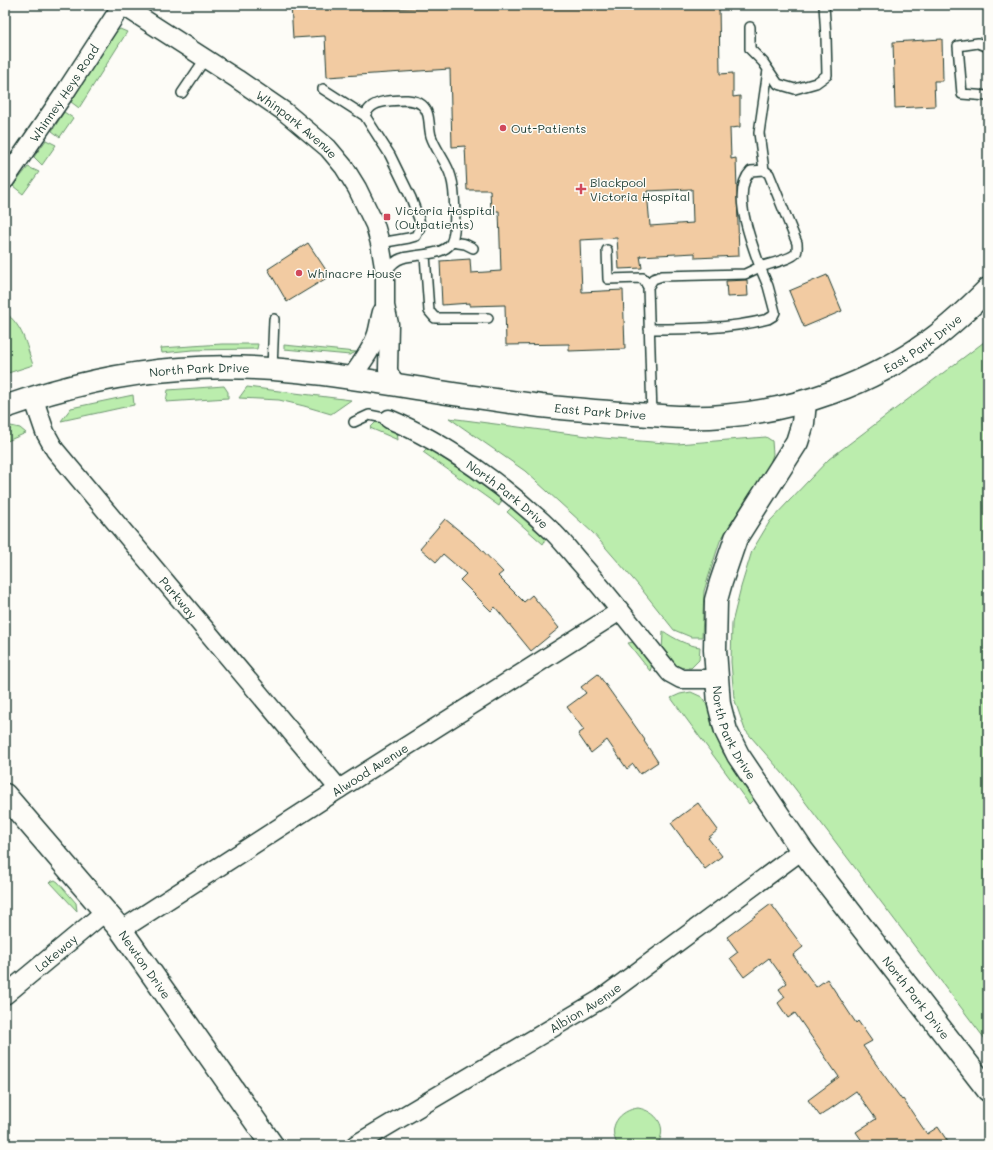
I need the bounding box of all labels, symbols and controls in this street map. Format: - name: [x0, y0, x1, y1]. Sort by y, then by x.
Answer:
- street label: Whinney Heys Road: [26, 41, 102, 145]
- street label: Whinpark Avenue: [253, 87, 341, 162]
- place label: Out-Patients: [511, 120, 587, 136]
- marker: Out-Patients: [498, 123, 508, 133]
- place label: Blackpool Victoria Hospital: [590, 174, 690, 204]
- marker: Blackpool Victoria Hospital: [575, 183, 587, 195]
- place label: Victoria Hospital (Outpatients): [395, 202, 495, 232]
- marker: Victoria Hospital (Outpatients): [382, 212, 392, 222]
- place label: Whinacre House: [307, 265, 402, 281]
- marker: Whinacre House: [294, 268, 304, 278]
- street label: East Park Drive: [881, 310, 965, 376]
- street label: North Park Drive: [148, 359, 250, 380]
- street label: East Park Drive: [554, 399, 647, 423]
- street label: North Park Drive: [464, 456, 552, 532]
- street label: Parkway: [156, 573, 201, 622]
- street label: North Park Drive: [710, 685, 760, 782]
- street label: Alwood Avenue: [328, 739, 411, 800]
- street label: Newton Drive: [116, 927, 175, 1002]
- street label: Lakeway: [31, 930, 80, 975]
- street label: North Park Drive: [879, 953, 954, 1042]
- street label: Albion Avenue: [546, 979, 624, 1036]

